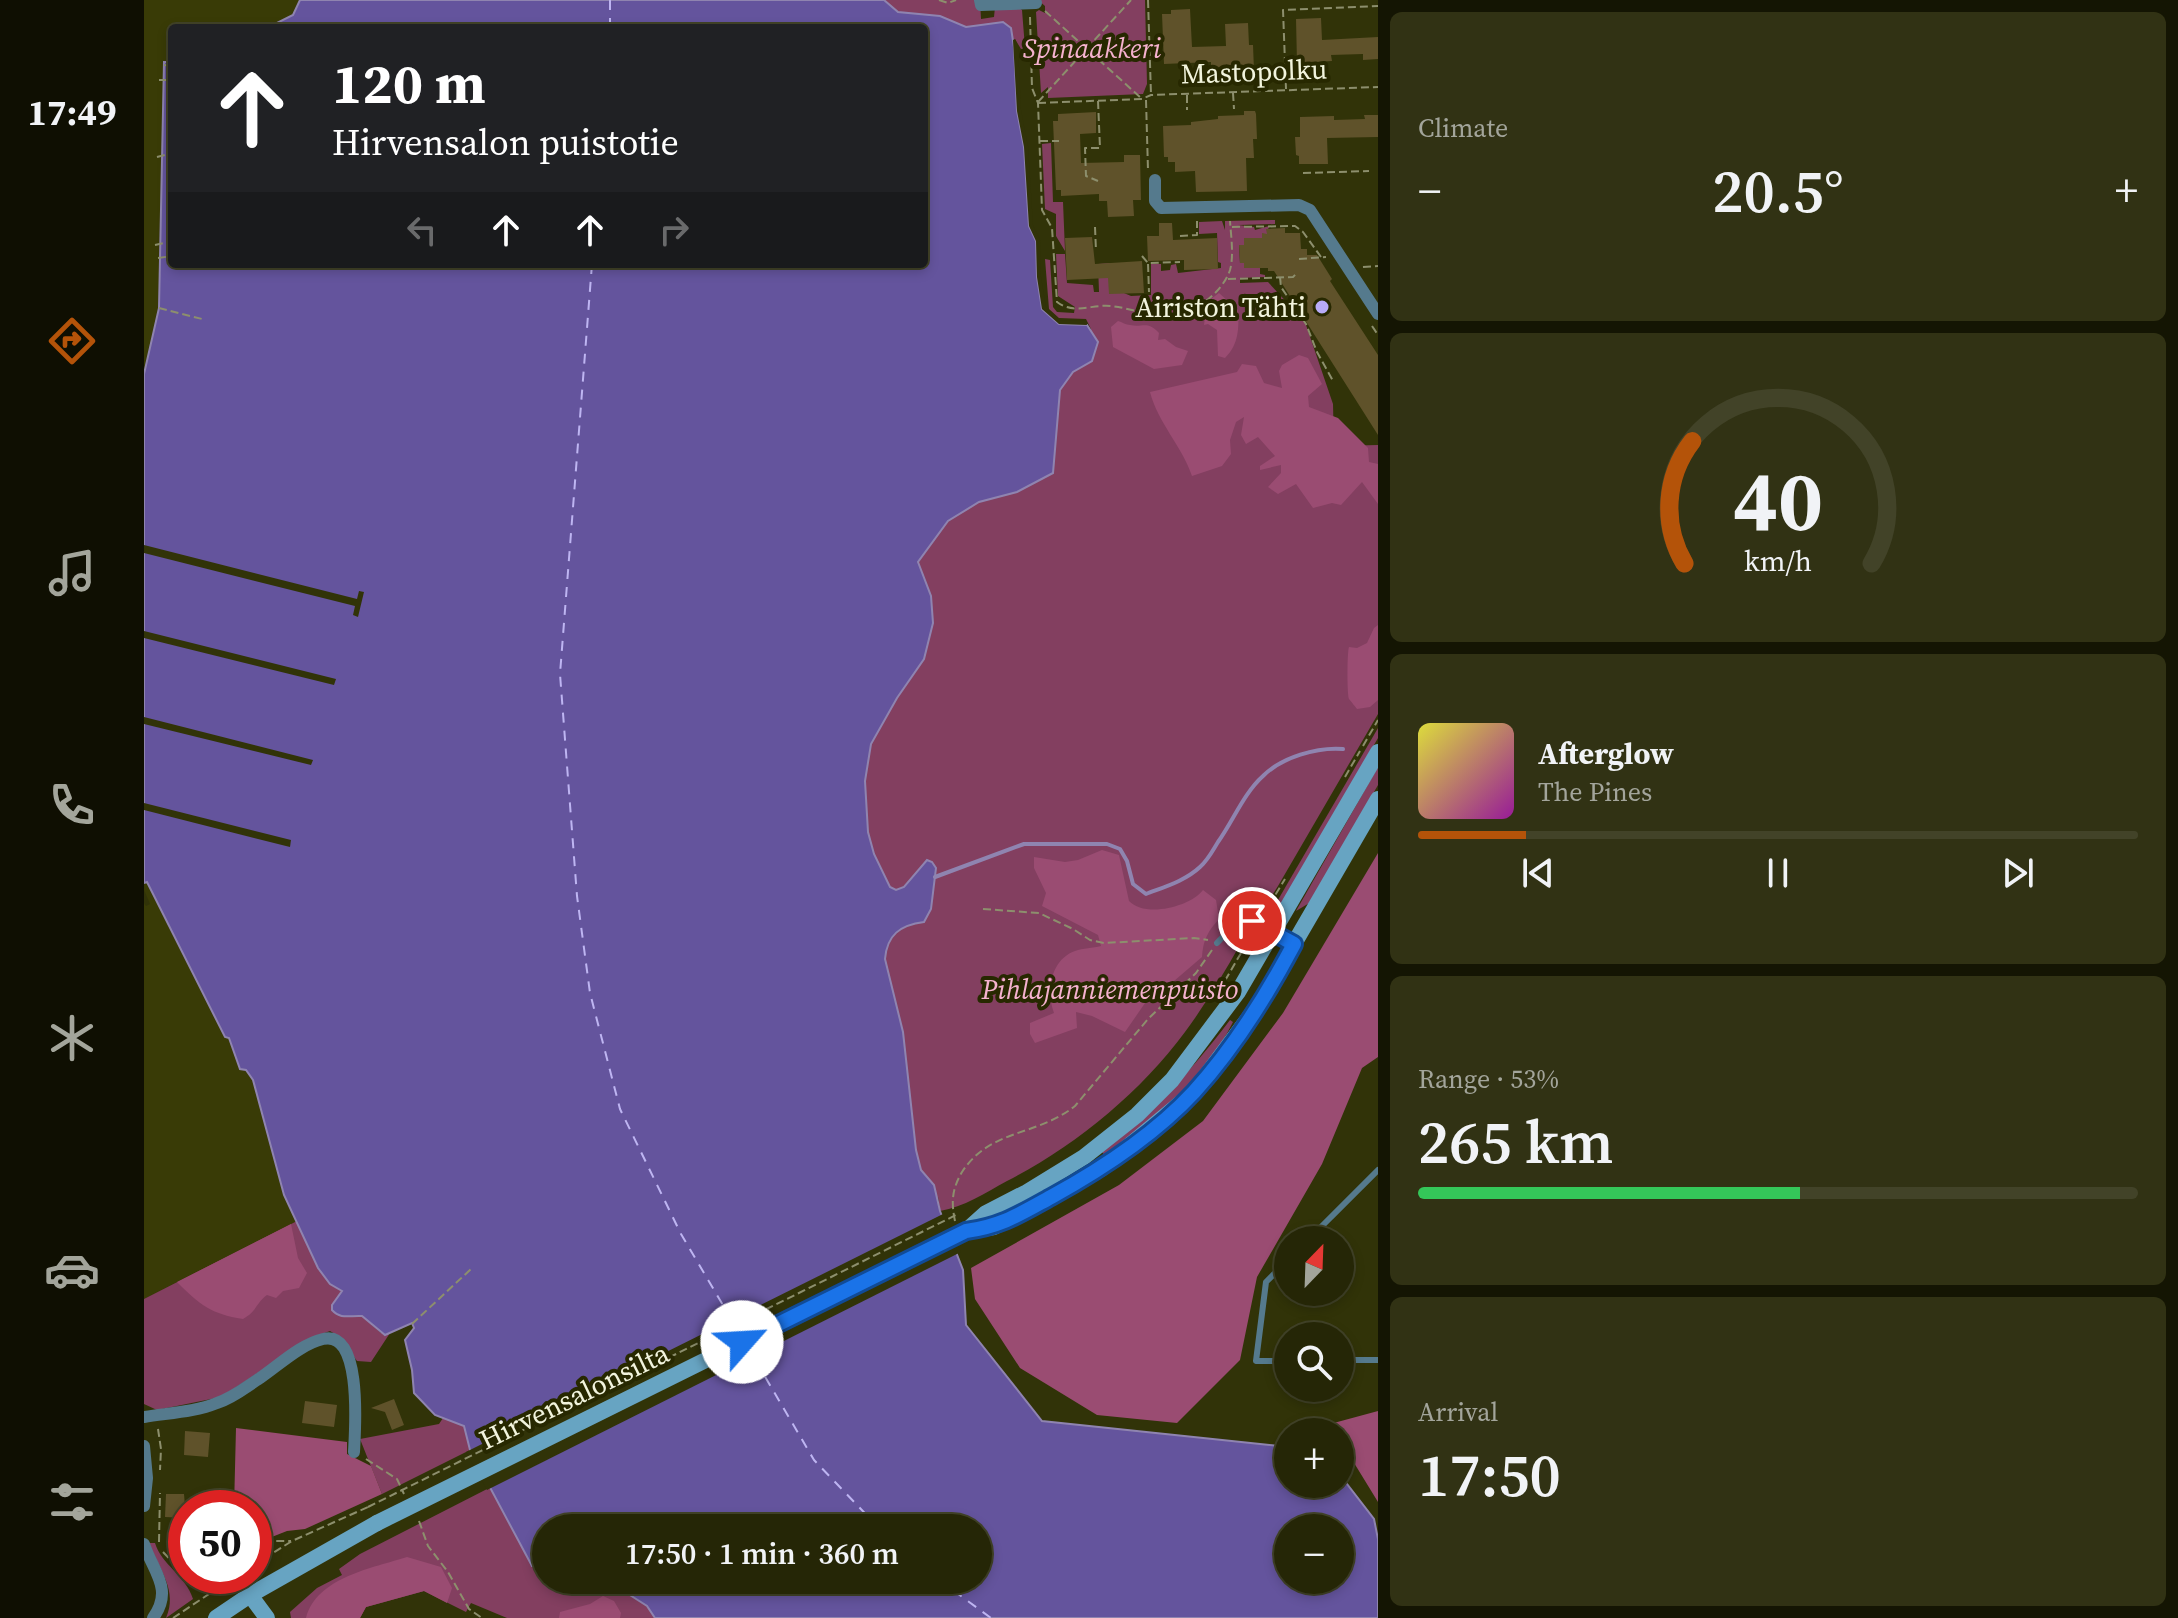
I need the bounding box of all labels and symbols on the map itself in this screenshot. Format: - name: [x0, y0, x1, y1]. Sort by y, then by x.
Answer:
- park label: Spinaakkeri: [1023, 29, 1162, 67]
- street label: Mastopolku: [1180, 49, 1328, 93]
- place label: Airiston Tähti: [1135, 288, 1306, 326]
- marker: Airiston Tähti: [1313, 298, 1331, 316]
- pin: [1218, 887, 1286, 955]
- park label: Pihlajanniemenpuisto: [981, 970, 1238, 1008]
- north arrow: [1274, 1226, 1354, 1306]
- position arrow: [700, 1300, 784, 1384]
- street label: Hirvensalonsilta: [473, 1333, 676, 1458]
- speed limit sign: 50: [168, 1490, 272, 1594]

